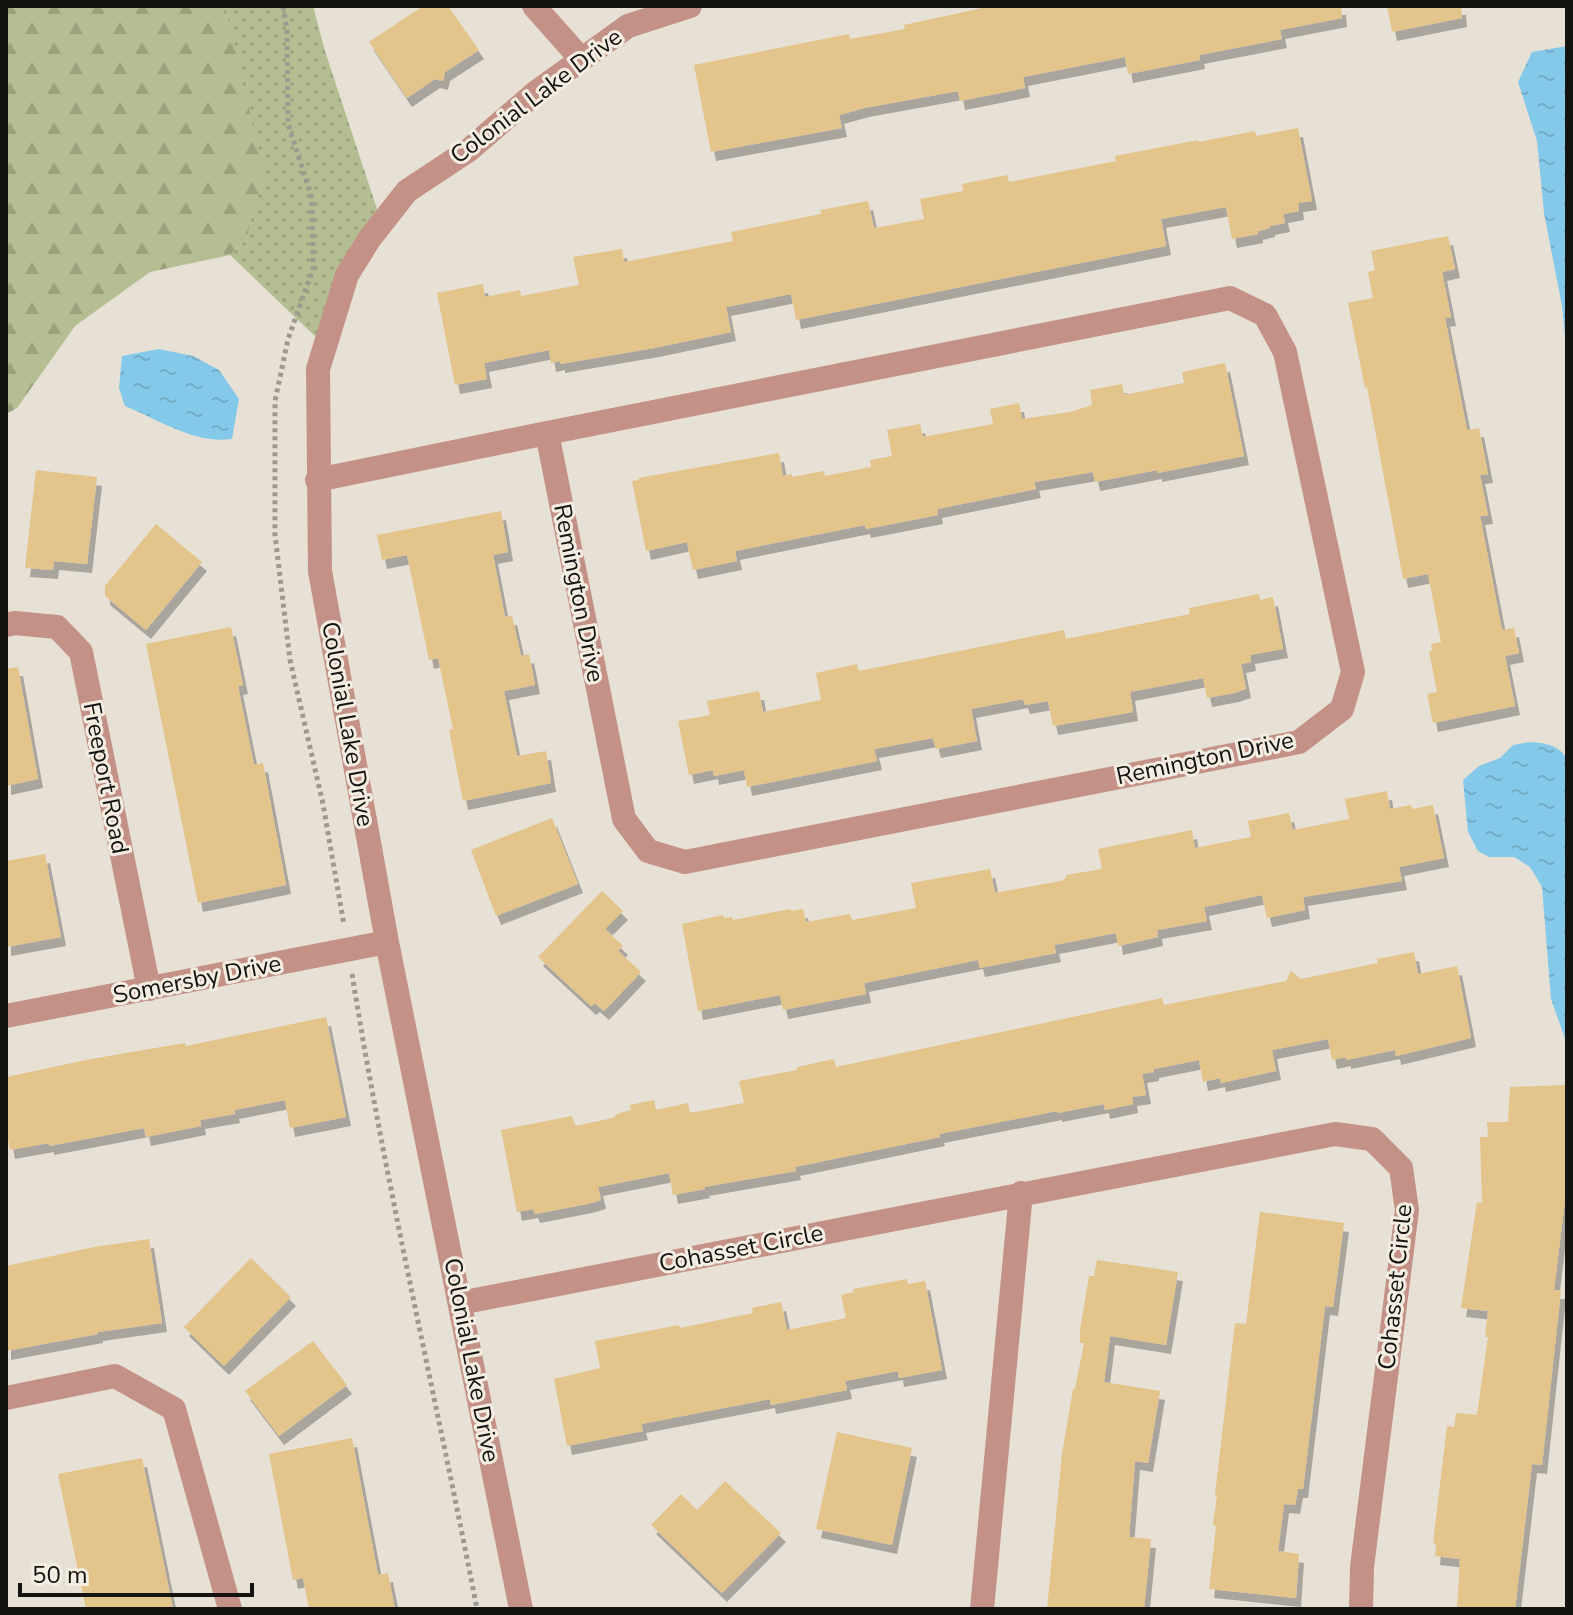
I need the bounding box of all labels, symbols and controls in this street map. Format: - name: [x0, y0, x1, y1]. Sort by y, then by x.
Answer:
- street label: Colonial Lake Drive: [444, 21, 628, 171]
- street label: Remington Drive: [546, 501, 612, 685]
- street label: Colonial Lake Drive: [314, 619, 382, 829]
- street label: Freeport Road: [76, 699, 136, 857]
- street label: Remington Drive: [1113, 724, 1297, 792]
- street label: Somersby Drive: [110, 947, 284, 1011]
- street label: Cohasset Circle: [1370, 1203, 1420, 1371]
- street label: Cohasset Circle: [656, 1216, 826, 1280]
- street label: Colonial Lake Drive: [436, 1255, 508, 1465]
- scale bar: [20, 1547, 252, 1597]
- text: 50 m: [32, 1559, 88, 1591]

